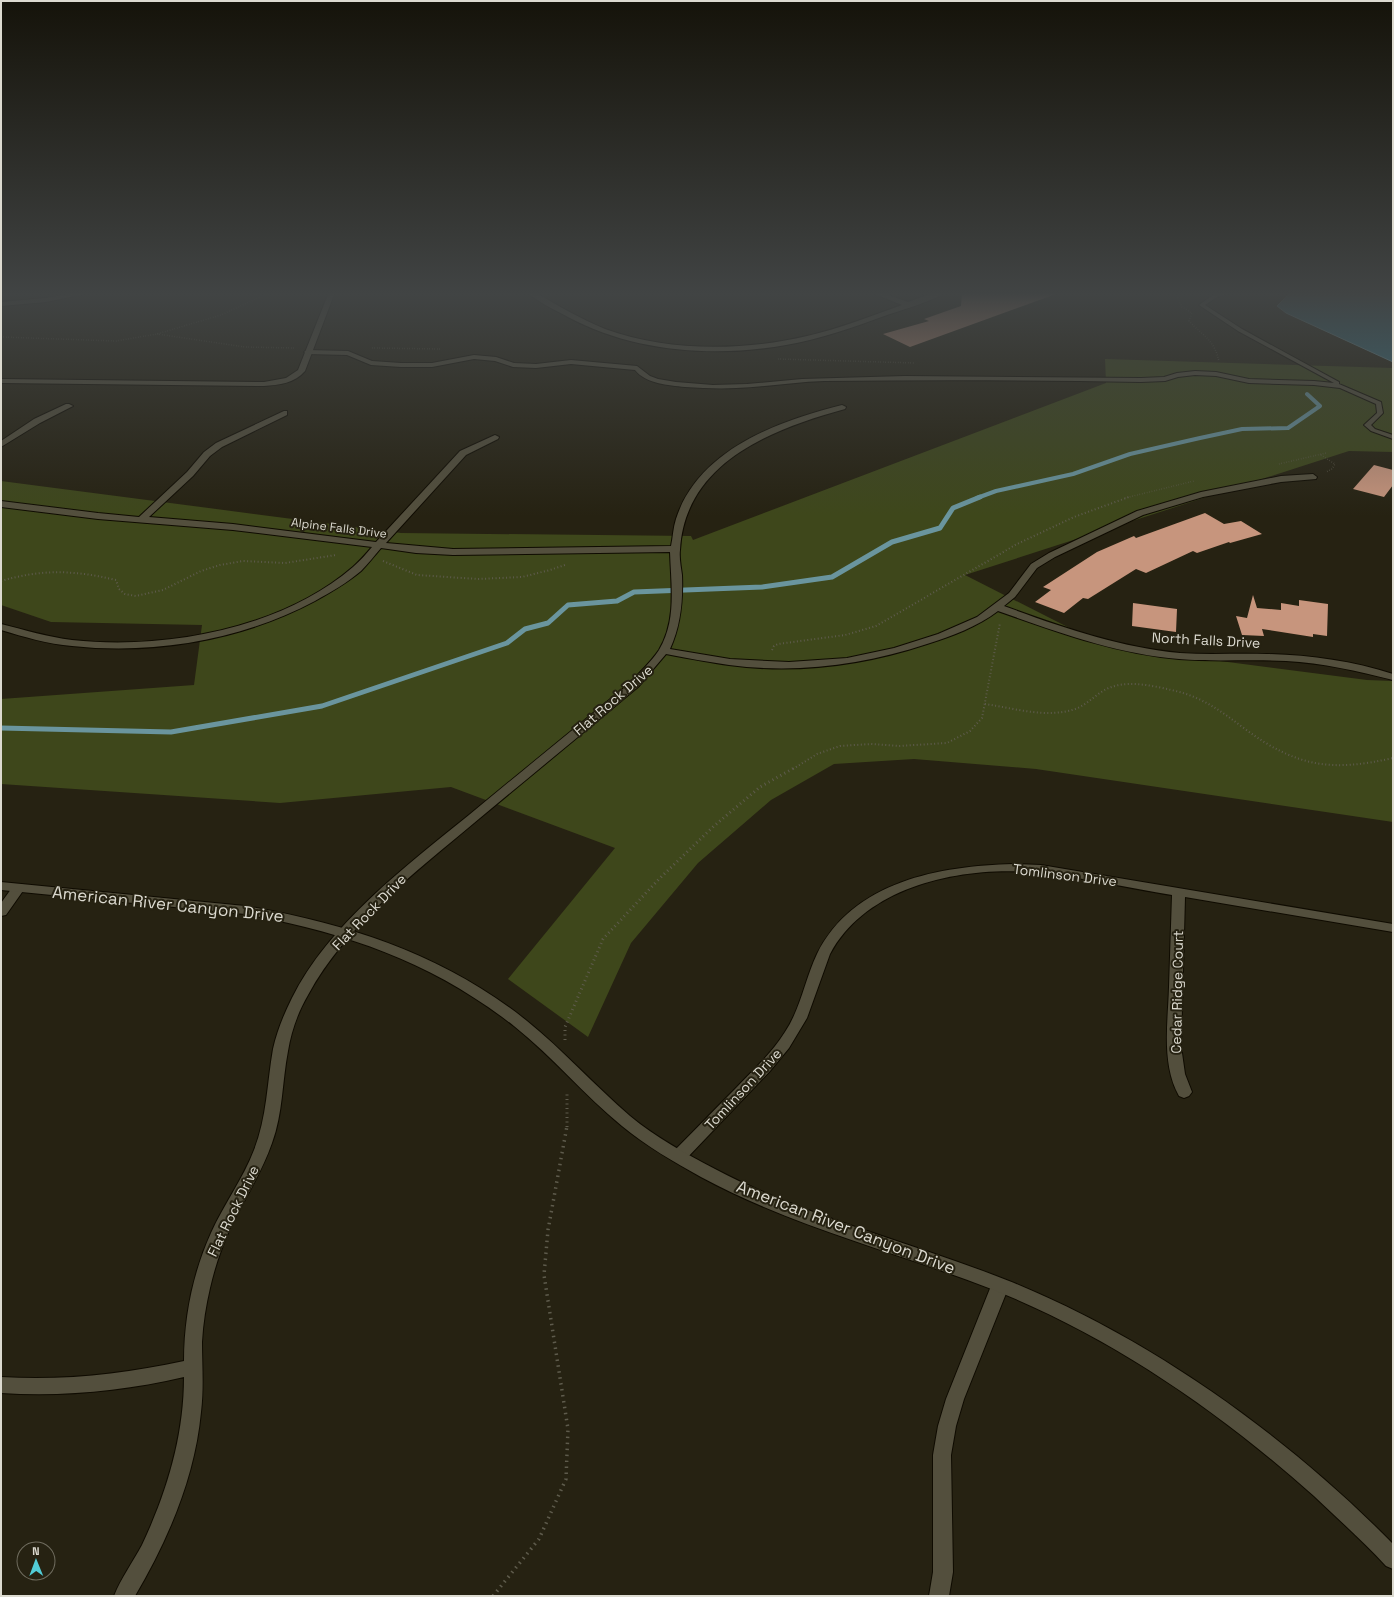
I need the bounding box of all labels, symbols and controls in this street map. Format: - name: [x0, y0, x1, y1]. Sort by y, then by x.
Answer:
- street label: Alpine Falls Drive: [290, 514, 388, 542]
- street label: North Falls Drive: [1151, 628, 1261, 652]
- street label: Flat Rock Drive: [570, 661, 656, 739]
- street label: Tomlinson Drive: [1012, 860, 1118, 890]
- street label: Flat Rock Drive: [328, 870, 410, 954]
- street label: American River Canyon Drive: [51, 881, 285, 927]
- street label: Cedar Ridge Court: [1167, 930, 1187, 1054]
- street label: Tomlinson Drive: [701, 1045, 785, 1133]
- street label: Flat Rock Drive: [203, 1162, 263, 1260]
- street label: American River Canyon Drive: [733, 1175, 959, 1279]
- north arrow: [16, 1541, 56, 1581]
- text: N: [32, 1544, 40, 1558]

